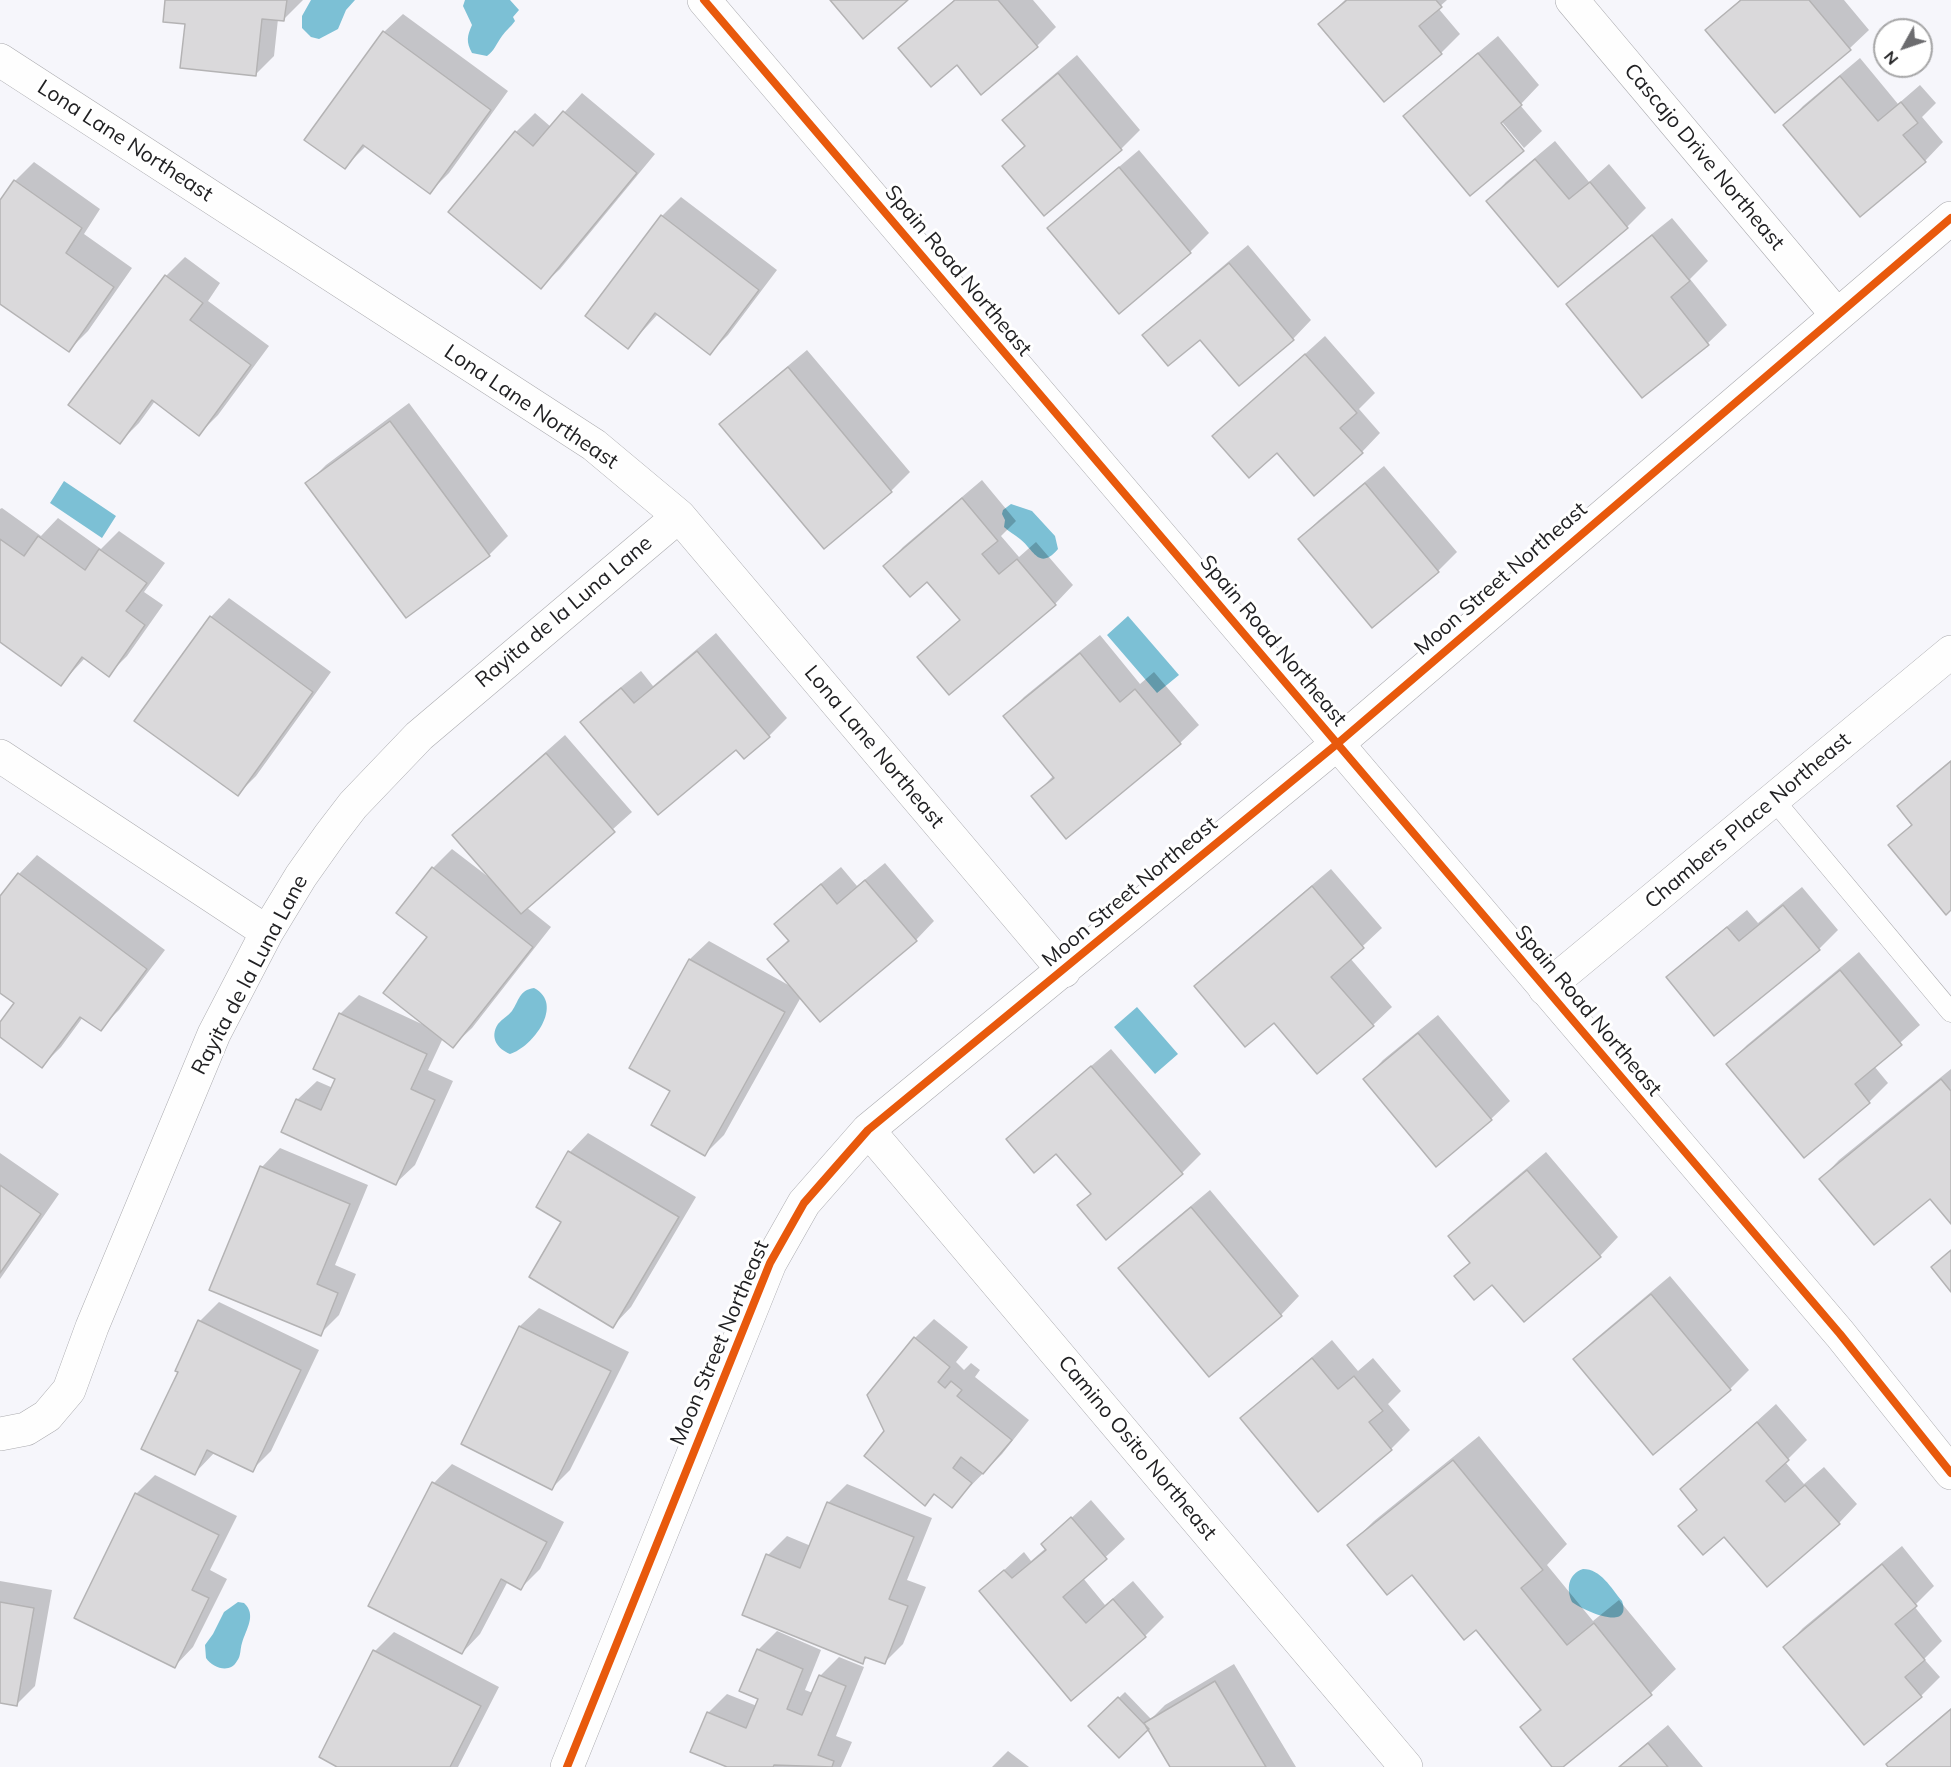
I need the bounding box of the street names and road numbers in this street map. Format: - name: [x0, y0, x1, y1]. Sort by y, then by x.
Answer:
- street label: Cascajo Drive Northeast: [1619, 59, 1789, 255]
- street label: Lona Lane Northeast: [33, 75, 217, 207]
- street label: Spain Road Northeast: [879, 180, 1037, 362]
- street label: Lona Lane Northeast: [439, 339, 623, 475]
- street label: Moon Street Northeast: [1410, 497, 1592, 661]
- street label: Rayita de la Luna Lane: [471, 531, 657, 693]
- street label: Spain Road Northeast: [1194, 550, 1352, 732]
- street label: Lona Lane Northeast: [799, 661, 949, 833]
- street label: Chambers Place Northeast: [1640, 728, 1856, 914]
- street label: Moon Street Northeast: [1037, 811, 1223, 973]
- street label: Rayita de la Luna Lane: [187, 871, 313, 1079]
- street label: Spain Road Northeast: [1509, 920, 1667, 1102]
- street label: Moon Street Northeast: [665, 1237, 775, 1449]
- street label: Camino Osito Northeast: [1052, 1351, 1222, 1545]

